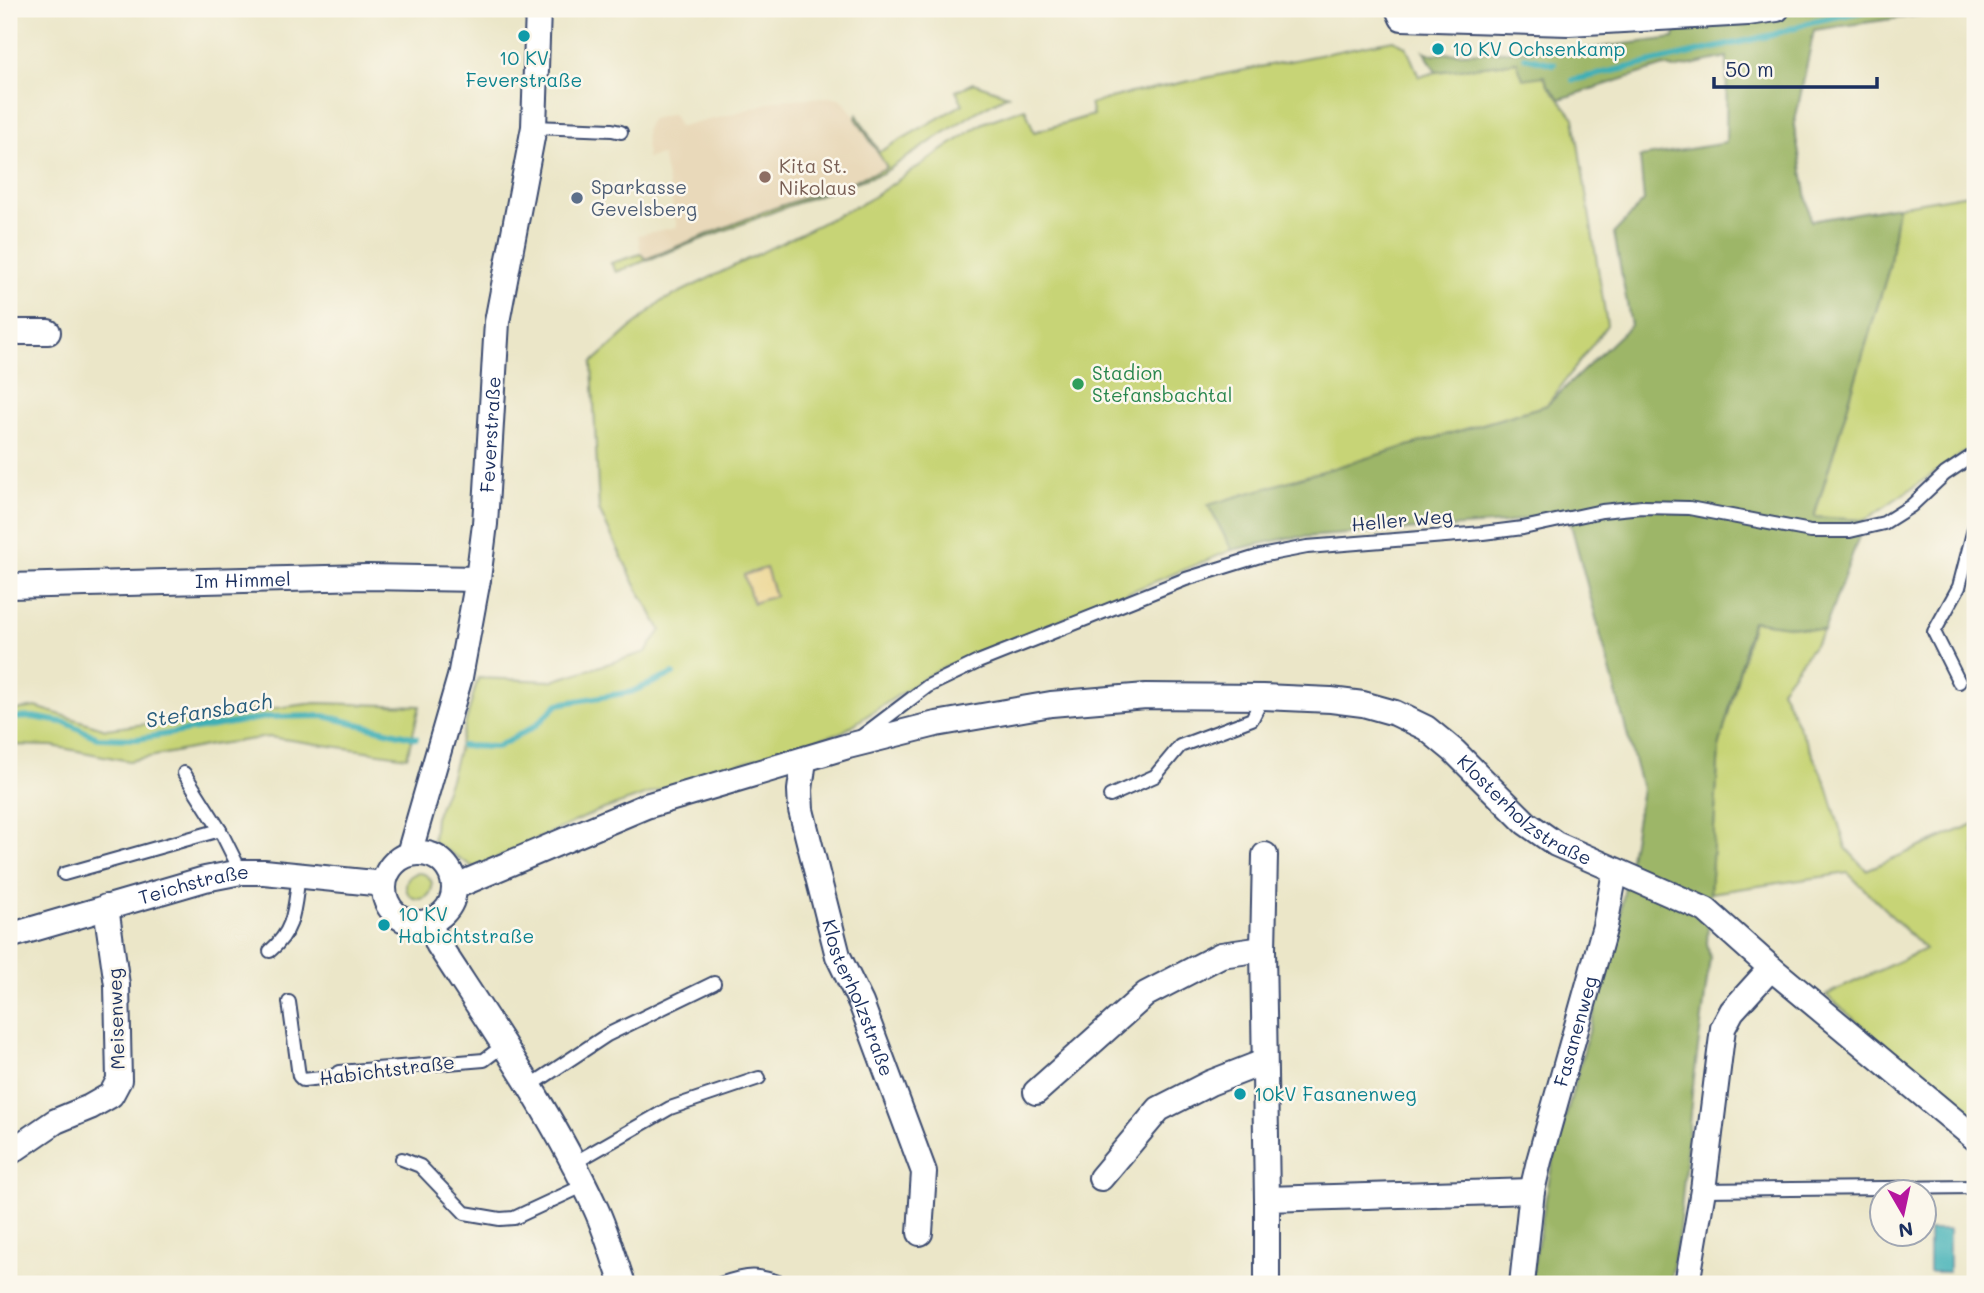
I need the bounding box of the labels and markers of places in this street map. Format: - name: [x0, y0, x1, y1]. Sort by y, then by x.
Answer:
- marker: 10 KV Feverstraße: [516, 28, 532, 44]
- place label: 10 KV Ochsenkamp: [1452, 36, 1625, 61]
- marker: 10 KV Ochsenkamp: [1430, 41, 1446, 57]
- place label: 10 KV Feverstraße: [466, 45, 582, 92]
- place label: Kita St. Nikolaus: [779, 153, 856, 200]
- marker: Kita St. Nikolaus: [757, 169, 773, 185]
- place label: Sparkasse Gevelsberg: [591, 174, 697, 221]
- marker: Sparkasse Gevelsberg: [569, 190, 585, 206]
- place label: Stadion Stefansbachtal: [1092, 360, 1233, 407]
- marker: Stadion Stefansbachtal: [1070, 376, 1086, 392]
- place label: 10 KV Habichtstraße: [398, 901, 534, 948]
- marker: 10 KV Habichtstraße: [376, 917, 392, 933]
- place label: 10kV Fasanenweg: [1254, 1081, 1416, 1106]
- marker: 10kV Fasanenweg: [1232, 1086, 1248, 1102]

